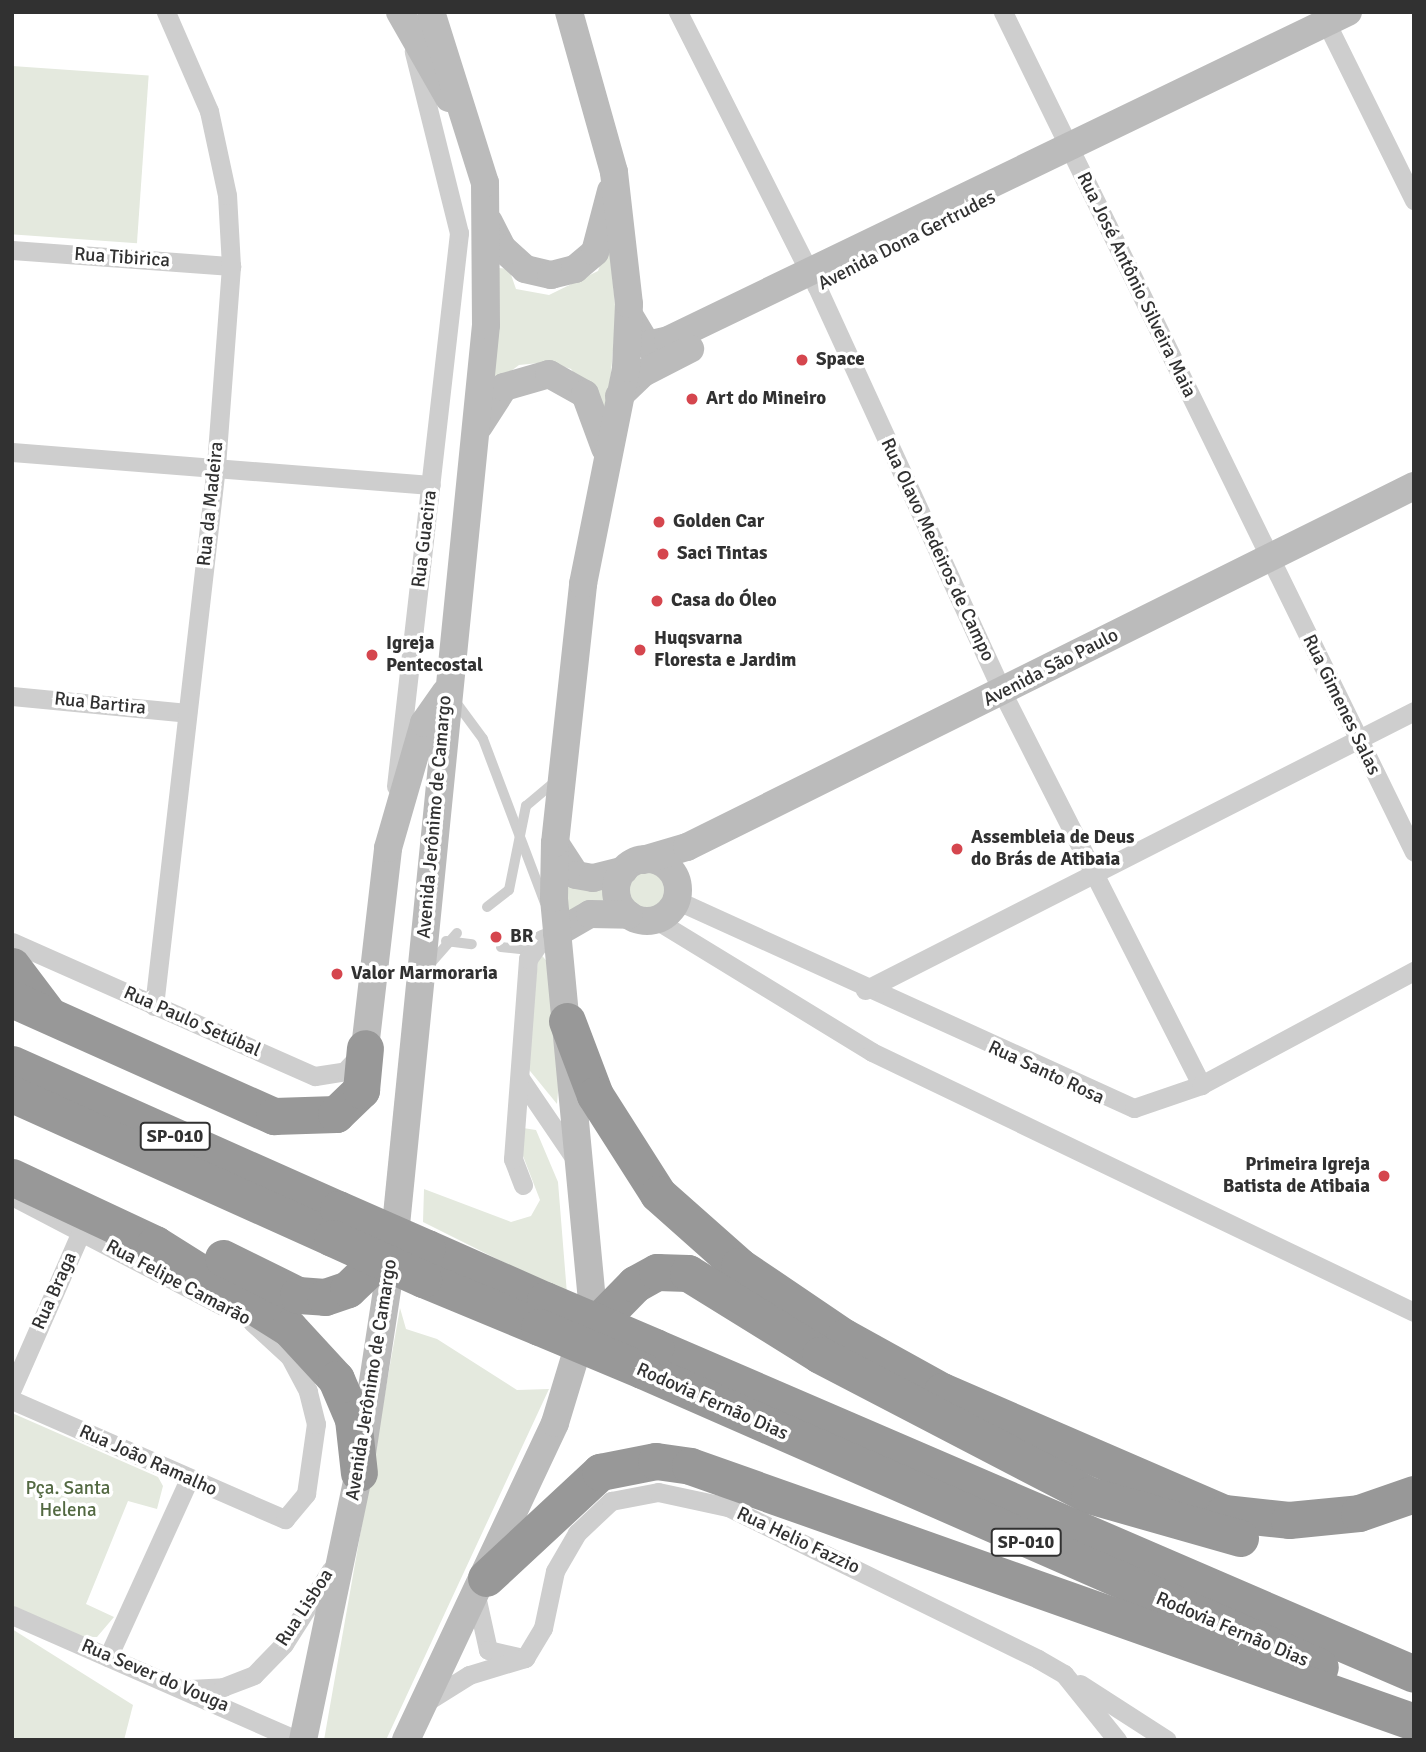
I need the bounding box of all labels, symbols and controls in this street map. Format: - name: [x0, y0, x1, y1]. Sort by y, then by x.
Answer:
- street label: Rua José Antônio Silveira Maia: [1071, 168, 1201, 402]
- street label: Avenida Dona Gertrudes: [814, 186, 1000, 296]
- street label: Rua Tibirica: [73, 243, 171, 273]
- place label: Space: [816, 349, 865, 371]
- marker: Space: [794, 352, 810, 368]
- place label: Art do Mineiro: [706, 388, 826, 410]
- marker: Art do Mineiro: [684, 391, 700, 407]
- street label: Rua Olavo Medeiros de Campo: [875, 435, 999, 665]
- street label: Rua da Madeira: [193, 441, 229, 567]
- street label: Rua Guacira: [408, 489, 442, 589]
- place label: Golden Car: [673, 511, 764, 533]
- marker: Golden Car: [651, 514, 667, 530]
- place label: Saci Tintas: [677, 543, 767, 565]
- marker: Saci Tintas: [655, 546, 671, 562]
- place label: Casa do Óleo: [671, 590, 777, 612]
- marker: Casa do Óleo: [649, 593, 665, 609]
- street label: Avenida São Paulo: [980, 624, 1122, 712]
- place label: Huqsvarna Floresta e Jardim: [654, 628, 796, 672]
- street label: Rua Gimenes Salas: [1297, 631, 1385, 779]
- place label: Igreja Pentecostal: [386, 633, 483, 677]
- marker: Huqsvarna Floresta e Jardim: [632, 642, 648, 658]
- marker: Igreja Pentecostal: [364, 647, 380, 663]
- street label: Rua Bartira: [53, 688, 147, 720]
- street label: Avenida Jerônimo de Camargo: [413, 694, 457, 940]
- place label: Assembleia de Deus do Brás de Atibaia: [971, 827, 1135, 871]
- marker: Assembleia de Deus do Brás de Atibaia: [949, 841, 965, 857]
- place label: BR: [510, 926, 533, 948]
- marker: BR: [488, 929, 504, 945]
- place label: Valor Marmoraria: [351, 963, 498, 985]
- marker: Valor Marmoraria: [329, 966, 345, 982]
- street label: Rua Paulo Setúbal: [120, 982, 264, 1062]
- street label: Rua Santo Rosa: [984, 1036, 1108, 1110]
- road number: SP-010: [138, 1121, 212, 1150]
- place label: Primeira Igreja Batista de Atibaia: [1223, 1154, 1370, 1198]
- marker: Primeira Igreja Batista de Atibaia: [1376, 1168, 1392, 1184]
- street label: Rua Felipe Camarão: [102, 1235, 254, 1331]
- street label: Rua Braga: [28, 1249, 82, 1333]
- street label: Avenida Jerônimo de Camargo: [342, 1258, 402, 1502]
- street label: Rodovia Fernão Dias: [633, 1358, 791, 1446]
- street label: Rua João Ramalho: [75, 1420, 221, 1502]
- park label: Pça. Santa Helena: [26, 1478, 110, 1522]
- street label: Rua Helio Fazzio: [733, 1503, 863, 1579]
- road number: SP-010: [989, 1527, 1063, 1556]
- street label: Rua Lisboa: [272, 1565, 338, 1651]
- street label: Rodovia Fernão Dias: [1152, 1588, 1312, 1672]
- street label: Rua Sever do Vouga: [78, 1635, 232, 1717]

